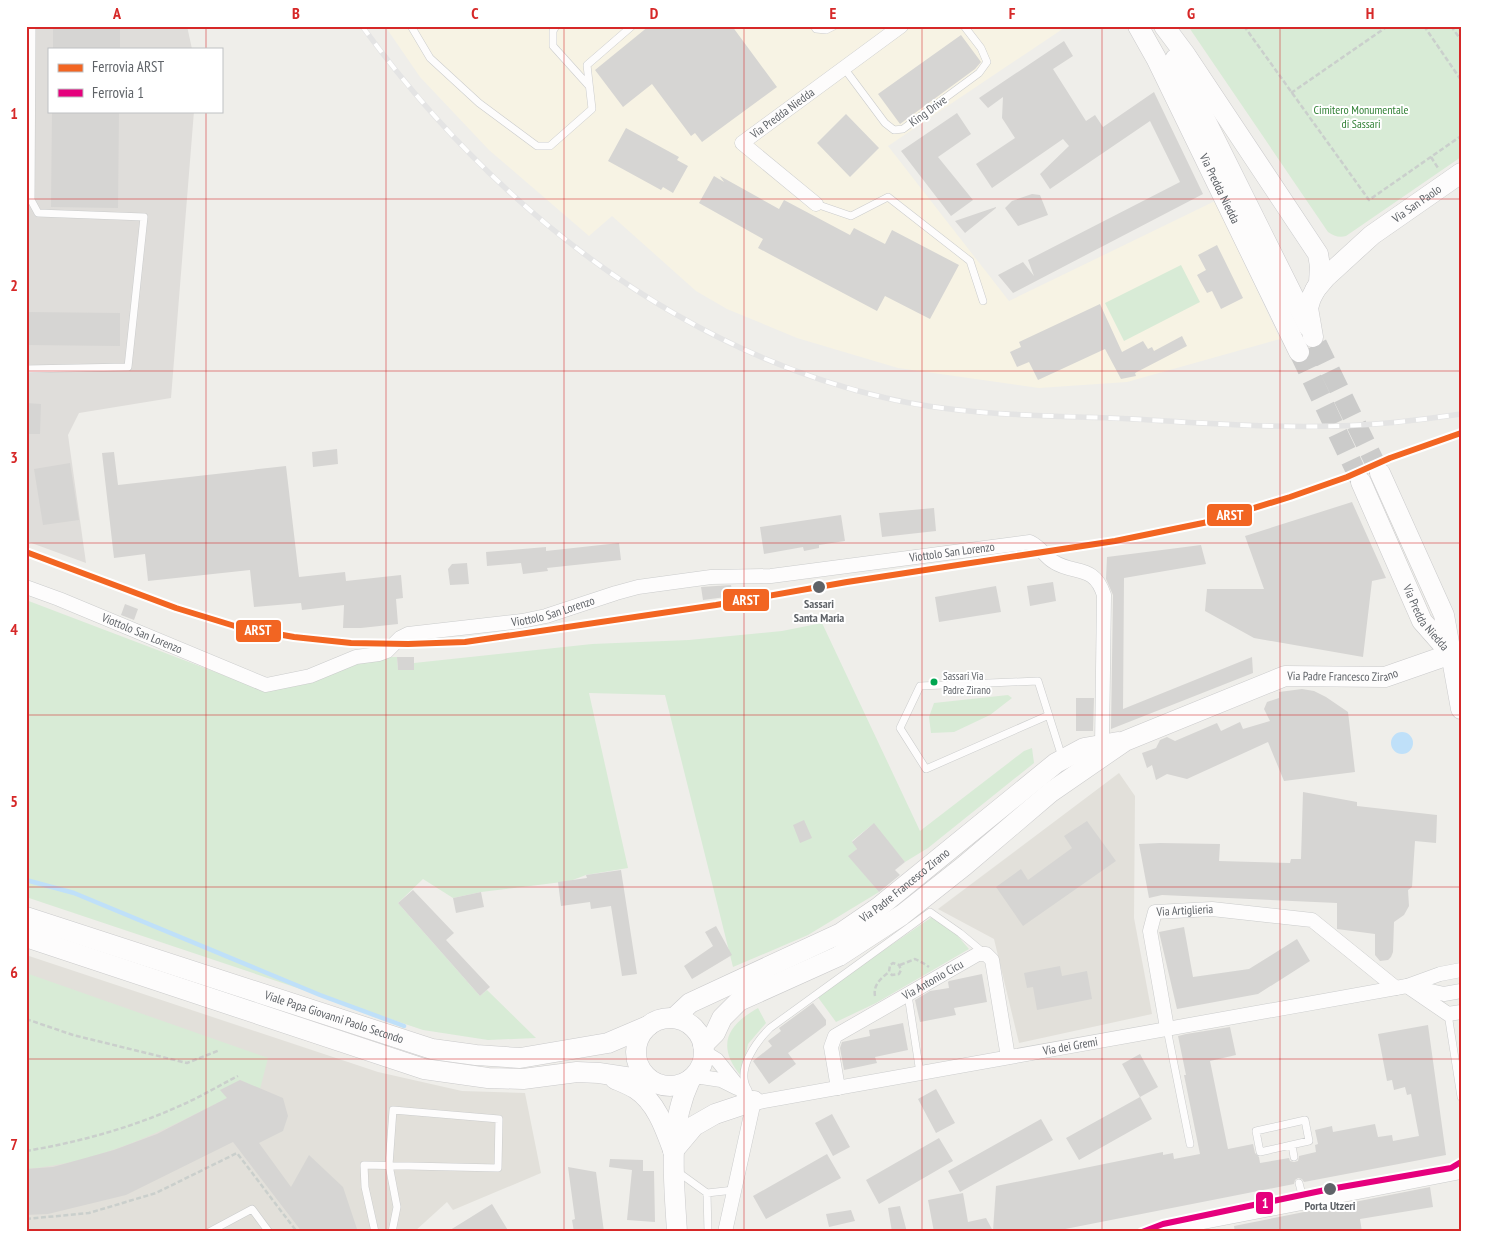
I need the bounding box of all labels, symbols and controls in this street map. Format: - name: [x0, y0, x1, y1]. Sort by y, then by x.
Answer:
- text: A: [112, 3, 122, 23]
- text: B: [292, 3, 300, 23]
- text: C: [471, 3, 479, 23]
- text: D: [650, 3, 659, 23]
- text: E: [830, 3, 837, 23]
- text: F: [1009, 3, 1016, 23]
- text: G: [1187, 3, 1195, 23]
- text: H: [1366, 3, 1374, 23]
- legend: [48, 48, 222, 112]
- text: Ferrovia ARST: [92, 57, 165, 76]
- text: Ferrovia 1: [92, 83, 144, 102]
- street label: Via Predda Niedda: [746, 84, 817, 142]
- street label: King Drive: [906, 92, 950, 129]
- park label: Cimitero Monumentale di Sassari: [1314, 102, 1408, 131]
- text: 1: [10, 103, 18, 123]
- street label: Via Predda Niedda: [1196, 150, 1243, 226]
- street label: Via San Paolo: [1388, 181, 1444, 226]
- text: 2: [10, 275, 18, 295]
- text: 3: [10, 447, 18, 467]
- line badge: ARST: [1206, 503, 1253, 527]
- text: ARST: [1216, 506, 1244, 524]
- street label: Viottolo San Lorenzo: [907, 539, 996, 565]
- marker: Sassari Santa Maria: [811, 579, 827, 595]
- street label: Via Predda Niedda: [1400, 581, 1453, 654]
- line badge: ARST: [722, 588, 770, 612]
- text: ARST: [732, 591, 760, 609]
- street label: Viottolo San Lorenzo: [509, 593, 596, 629]
- place label: Sassari Santa Maria: [794, 596, 844, 625]
- street label: Viottolo San Lorenzo: [99, 609, 185, 656]
- text: 4: [10, 619, 18, 639]
- line badge: ARST: [235, 619, 282, 643]
- text: ARST: [244, 621, 272, 639]
- street label: Via Padre Francesco Zirano: [1286, 665, 1400, 684]
- place label: Sassari Via Padre Zirano: [943, 669, 991, 697]
- marker: Sassari Via Padre Zirano: [929, 677, 939, 687]
- text: 5: [10, 791, 18, 811]
- street label: Via Padre Francesco Zirano: [856, 845, 953, 926]
- street label: Via Artiglieria: [1155, 901, 1214, 919]
- street label: Via Antonio Cicu: [899, 956, 966, 1003]
- text: 6: [10, 962, 18, 982]
- street label: Viale Papa Giovanni Paolo Secondo: [262, 987, 406, 1046]
- street label: Via dei Gremi: [1041, 1034, 1099, 1058]
- text: 7: [10, 1134, 18, 1154]
- marker: Porta Utzeri: [1322, 1181, 1338, 1197]
- line badge: 1: [1255, 1191, 1274, 1215]
- text: 1: [1262, 1194, 1268, 1212]
- place label: Porta Utzeri: [1305, 1198, 1356, 1213]

